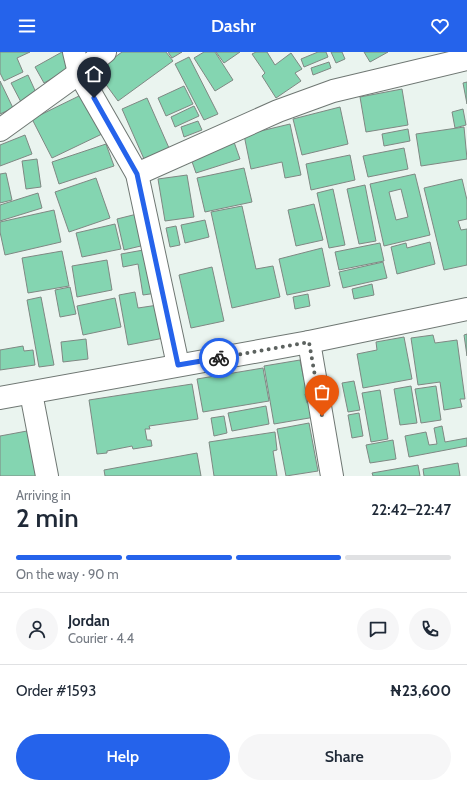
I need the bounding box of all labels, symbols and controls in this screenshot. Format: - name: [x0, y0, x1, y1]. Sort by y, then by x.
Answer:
- icon: menu: [16, 15, 38, 37]
- text: Dashr: [211, 15, 256, 37]
- icon: heart: [429, 15, 451, 37]
- pin: [77, 57, 111, 98]
- icon: home: [83, 63, 105, 85]
- courier: [199, 338, 239, 378]
- icon: bike: [208, 347, 230, 369]
- pin: [305, 375, 339, 416]
- icon: bag: [311, 381, 333, 403]
- text: Arriving in: [16, 487, 71, 503]
- text: 22:42–22:47: [371, 501, 451, 519]
- text: 2 min: [16, 502, 79, 534]
- text: On the way · 90 m: [16, 566, 119, 582]
- button: person: [16, 608, 58, 650]
- button: chat: [357, 608, 399, 650]
- button: phone: [409, 608, 451, 650]
- text: Jordan: [68, 612, 110, 630]
- text: Courier · 4.4: [68, 630, 134, 646]
- text: Order #1593: [16, 682, 96, 700]
- text: ₦23,600: [390, 682, 451, 700]
- button: Help: [16, 734, 230, 780]
- button: Share: [238, 734, 451, 780]

